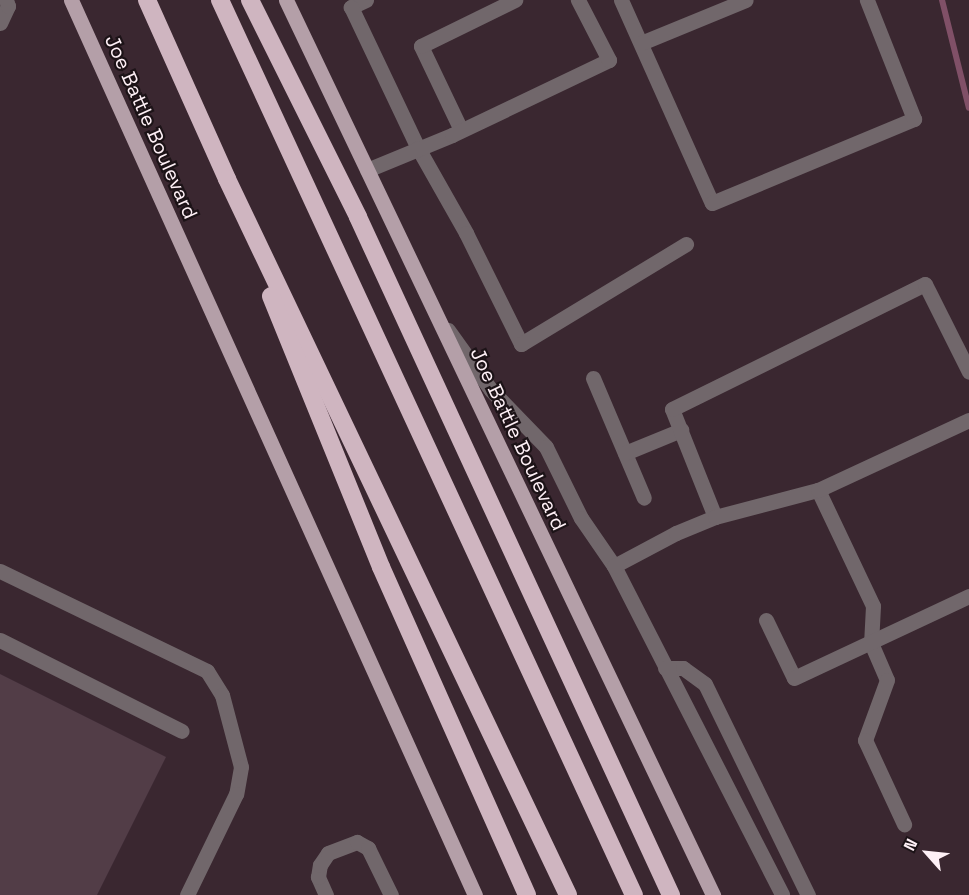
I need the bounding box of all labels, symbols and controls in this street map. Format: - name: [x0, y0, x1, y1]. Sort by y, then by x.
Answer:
- street label: Joe Battle Boulevard: [100, 31, 202, 223]
- street label: Joe Battle Boulevard: [465, 344, 571, 534]
- north arrow: [897, 823, 957, 883]
- text: N: [899, 835, 922, 854]

